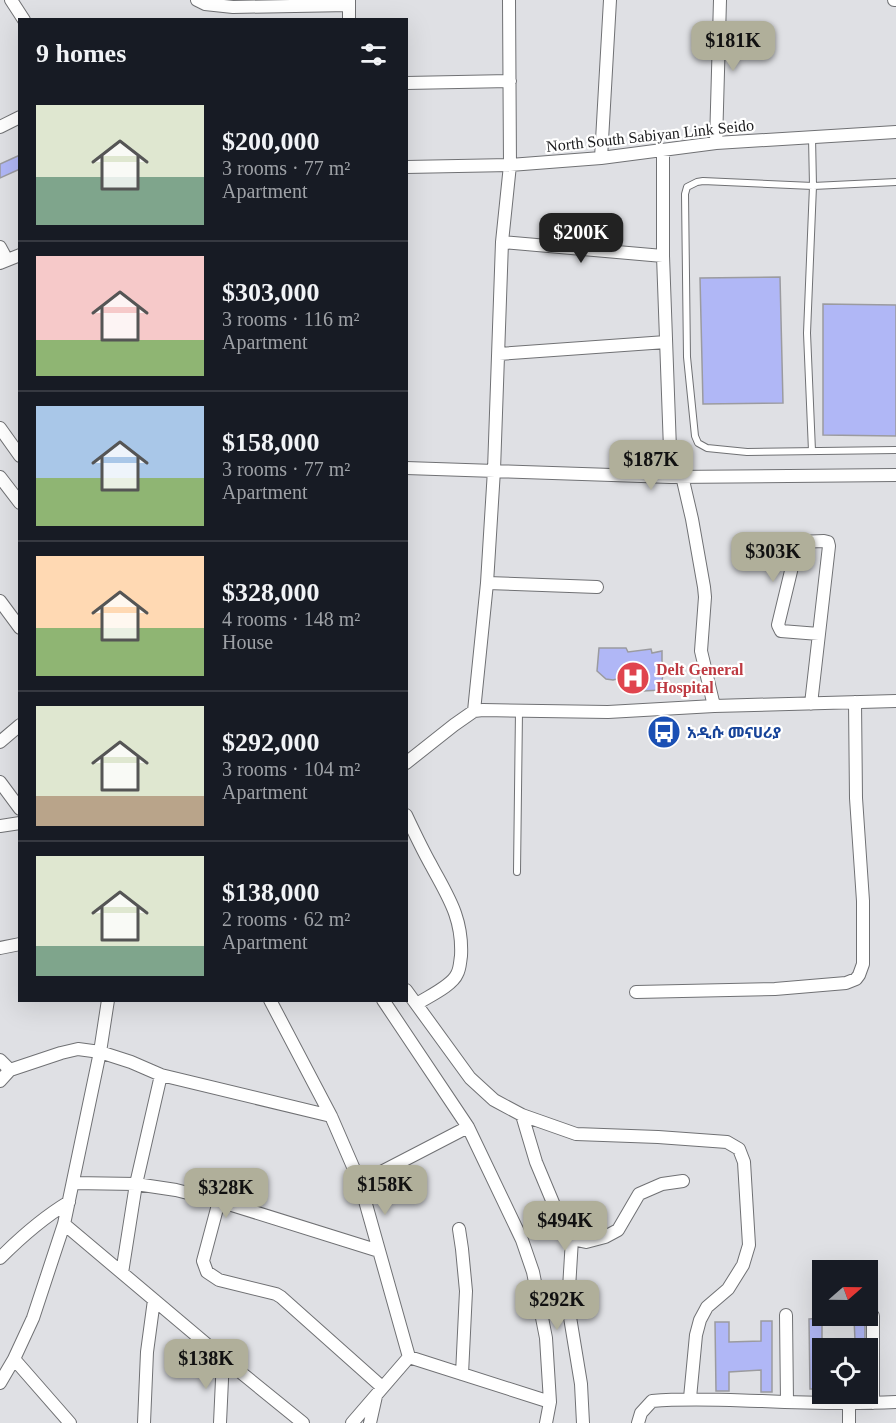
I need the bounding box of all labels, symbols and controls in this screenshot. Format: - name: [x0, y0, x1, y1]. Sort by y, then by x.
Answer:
- pin: $181K: [691, 21, 775, 72]
- text: $181K: [705, 29, 761, 51]
- icon: filters: [357, 38, 390, 71]
- text: 9 homes: [36, 39, 126, 68]
- street label: North South Sabiyan Link Seido: [545, 116, 755, 156]
- text: $200,000: [222, 127, 320, 156]
- icon: home: [84, 129, 156, 201]
- text: 3 rooms · 77 m²: [222, 157, 350, 179]
- text: Apartment: [222, 180, 308, 202]
- pin: $200K: [539, 213, 623, 264]
- text: $200K: [553, 221, 609, 243]
- text: $303,000: [222, 278, 320, 307]
- icon: home: [84, 280, 156, 352]
- text: 3 rooms · 116 m²: [222, 308, 359, 330]
- text: Apartment: [222, 331, 308, 353]
- text: $158,000: [222, 428, 320, 457]
- icon: home: [84, 430, 156, 502]
- pin: $187K: [609, 440, 693, 491]
- text: $187K: [623, 448, 679, 470]
- text: 3 rooms · 77 m²: [222, 458, 350, 480]
- text: Apartment: [222, 481, 308, 503]
- pin: $303K: [731, 532, 815, 583]
- text: $303K: [745, 540, 801, 562]
- text: $328,000: [222, 578, 320, 607]
- icon: home: [84, 580, 156, 652]
- text: 4 rooms · 148 m²: [222, 608, 360, 630]
- text: House: [222, 631, 273, 653]
- hospital icon: Delt General Hospital: [615, 660, 651, 696]
- place label: Delt General Hospital: [656, 661, 744, 697]
- bus stop icon: አዲሱ መናሀሪያ: [646, 714, 682, 750]
- place label: አዲሱ መናሀሪያ: [687, 724, 781, 741]
- text: $292,000: [222, 728, 320, 757]
- icon: home: [84, 730, 156, 802]
- text: 3 rooms · 104 m²: [222, 758, 360, 780]
- text: Apartment: [222, 781, 308, 803]
- text: $138,000: [222, 878, 320, 907]
- icon: home: [84, 880, 156, 952]
- text: 2 rooms · 62 m²: [222, 908, 350, 930]
- text: Apartment: [222, 931, 308, 953]
- pin: $158K: [343, 1165, 427, 1216]
- pin: $328K: [184, 1168, 268, 1219]
- text: $158K: [357, 1173, 413, 1195]
- text: $328K: [198, 1176, 254, 1198]
- pin: $494K: [523, 1201, 607, 1252]
- text: $494K: [537, 1209, 593, 1231]
- north arrow: [812, 1260, 878, 1326]
- map controls: [812, 1260, 878, 1404]
- pin: $292K: [515, 1280, 599, 1331]
- text: $292K: [529, 1288, 585, 1310]
- button: locate: [812, 1338, 878, 1404]
- pin: $138K: [164, 1339, 248, 1390]
- text: $138K: [178, 1347, 234, 1369]

